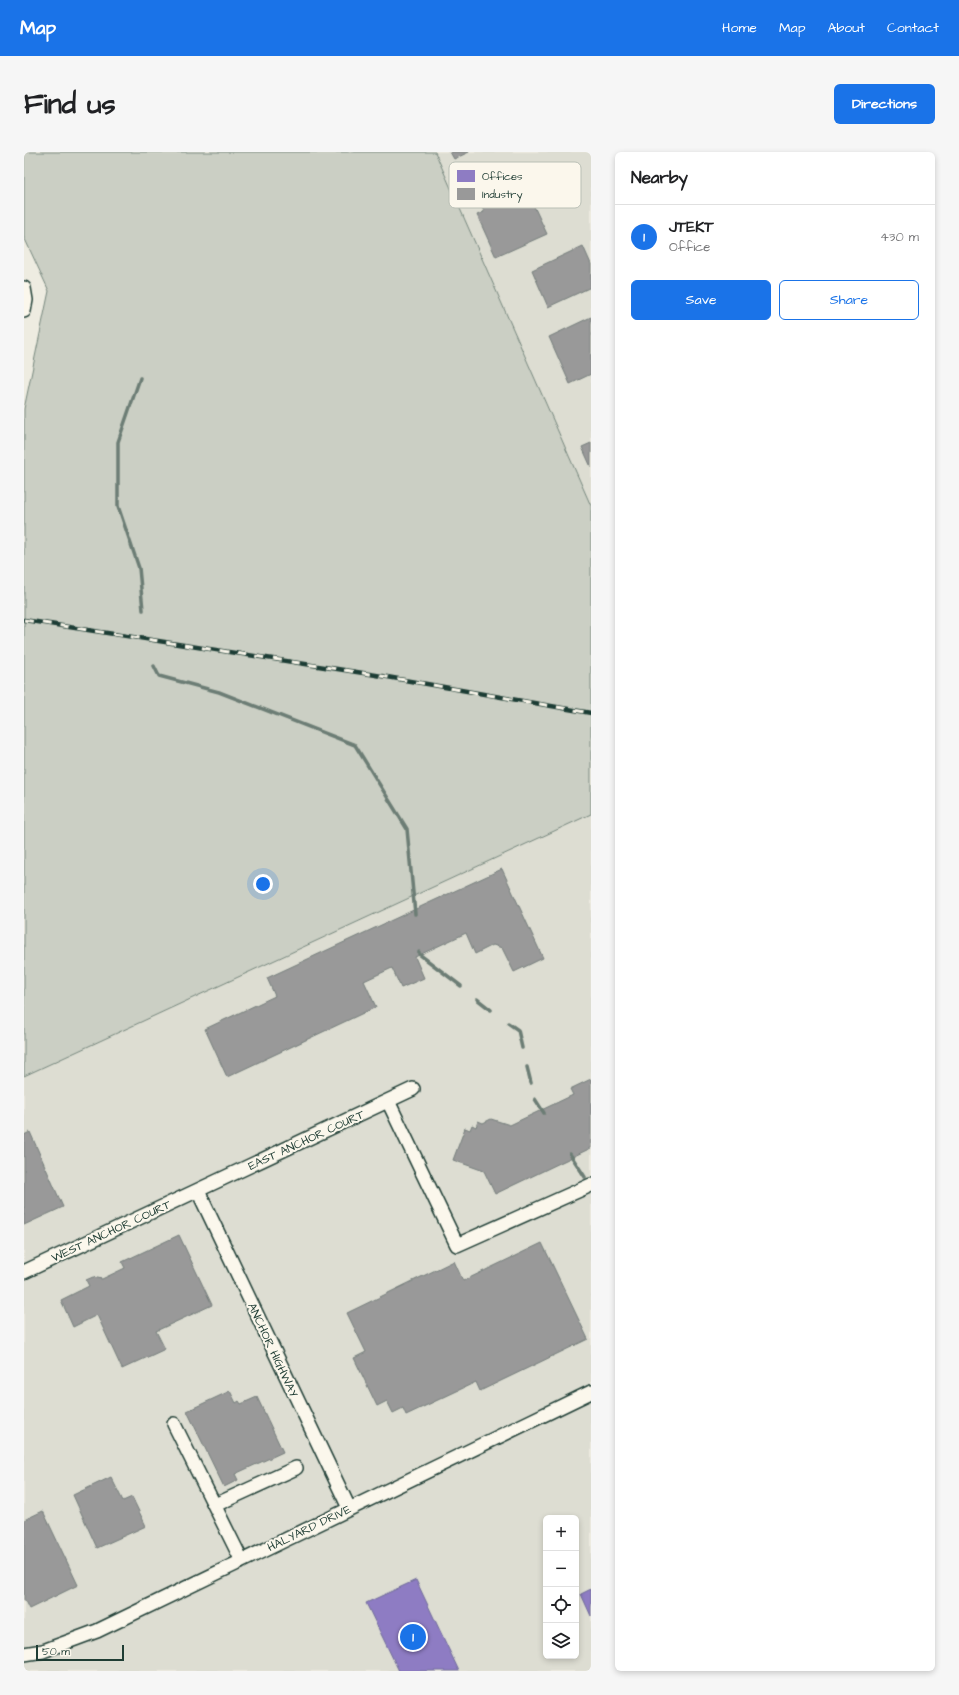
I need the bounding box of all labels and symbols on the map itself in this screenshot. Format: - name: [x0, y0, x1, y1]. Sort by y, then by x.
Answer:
- legend: [449, 162, 581, 208]
- text: Offices: [482, 169, 523, 184]
- text: Industry: [482, 187, 522, 203]
- your location: [253, 874, 273, 894]
- street label: EAST ANCHOR COURT: [245, 1106, 368, 1175]
- street label: WEST ANCHOR COURT: [49, 1196, 174, 1267]
- street label: ANCHOR HIGHWAY: [243, 1300, 302, 1401]
- street label: HALYARD DRIVE: [264, 1501, 354, 1556]
- pin: 1: [400, 1622, 426, 1652]
- scale bar: [36, 1643, 124, 1662]

